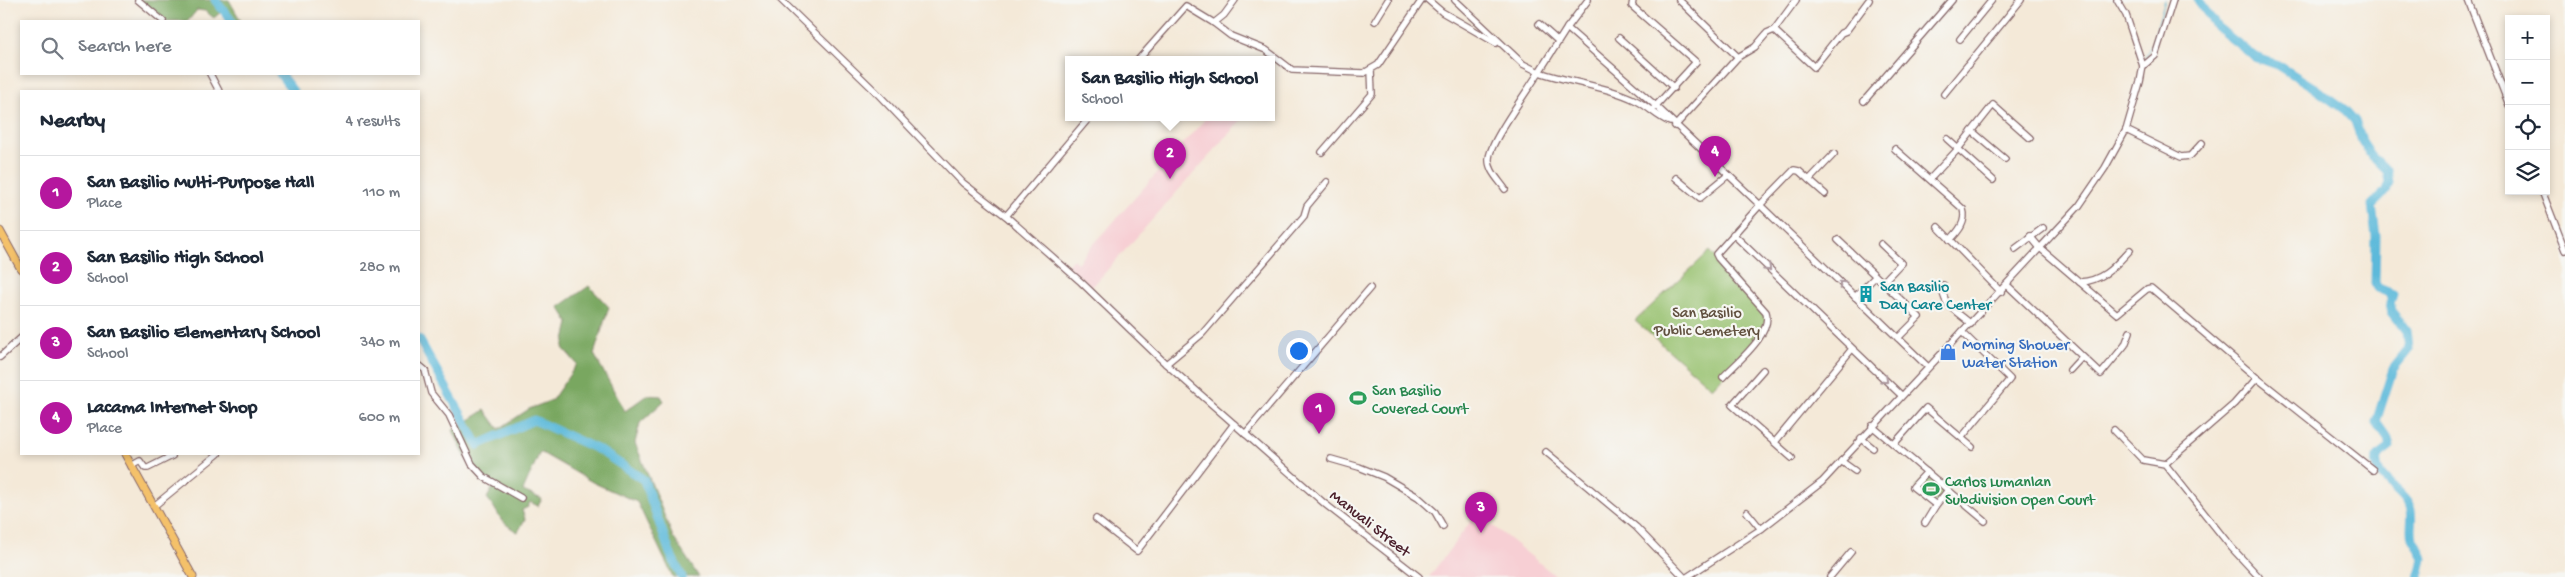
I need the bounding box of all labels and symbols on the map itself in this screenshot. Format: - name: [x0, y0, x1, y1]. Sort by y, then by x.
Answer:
- pin: 4: [1699, 136, 1731, 177]
- pin: 2: [1154, 138, 1186, 179]
- one-way arrow: [1762, 262, 1771, 271]
- place label: San Basilio Day Care Center: [1879, 279, 1993, 316]
- one-way arrow: [1838, 281, 1847, 290]
- building icon: San Basilio Day Care Center: [1856, 284, 1876, 304]
- park label: San Basilio Public Cemetery: [1653, 305, 1760, 342]
- place label: Morning Shower Water Station: [1962, 337, 2071, 374]
- your location: [1286, 338, 1312, 364]
- shop icon: Morning Shower Water Station: [1938, 342, 1958, 362]
- one-way arrow: [1879, 374, 1888, 383]
- place label: San Basilio Covered Court: [1372, 383, 1470, 420]
- sports icon: San Basilio Covered Court: [1348, 388, 1368, 408]
- pin: 1: [1303, 393, 1335, 434]
- place label: Carlos Lumanlan Subdivision Open Court: [1945, 474, 2096, 511]
- sports icon: Carlos Lumanlan Subdivision Open Court: [1921, 479, 1941, 499]
- street label: Manuali Street: [1325, 487, 1414, 563]
- pin: 3: [1465, 492, 1497, 533]

